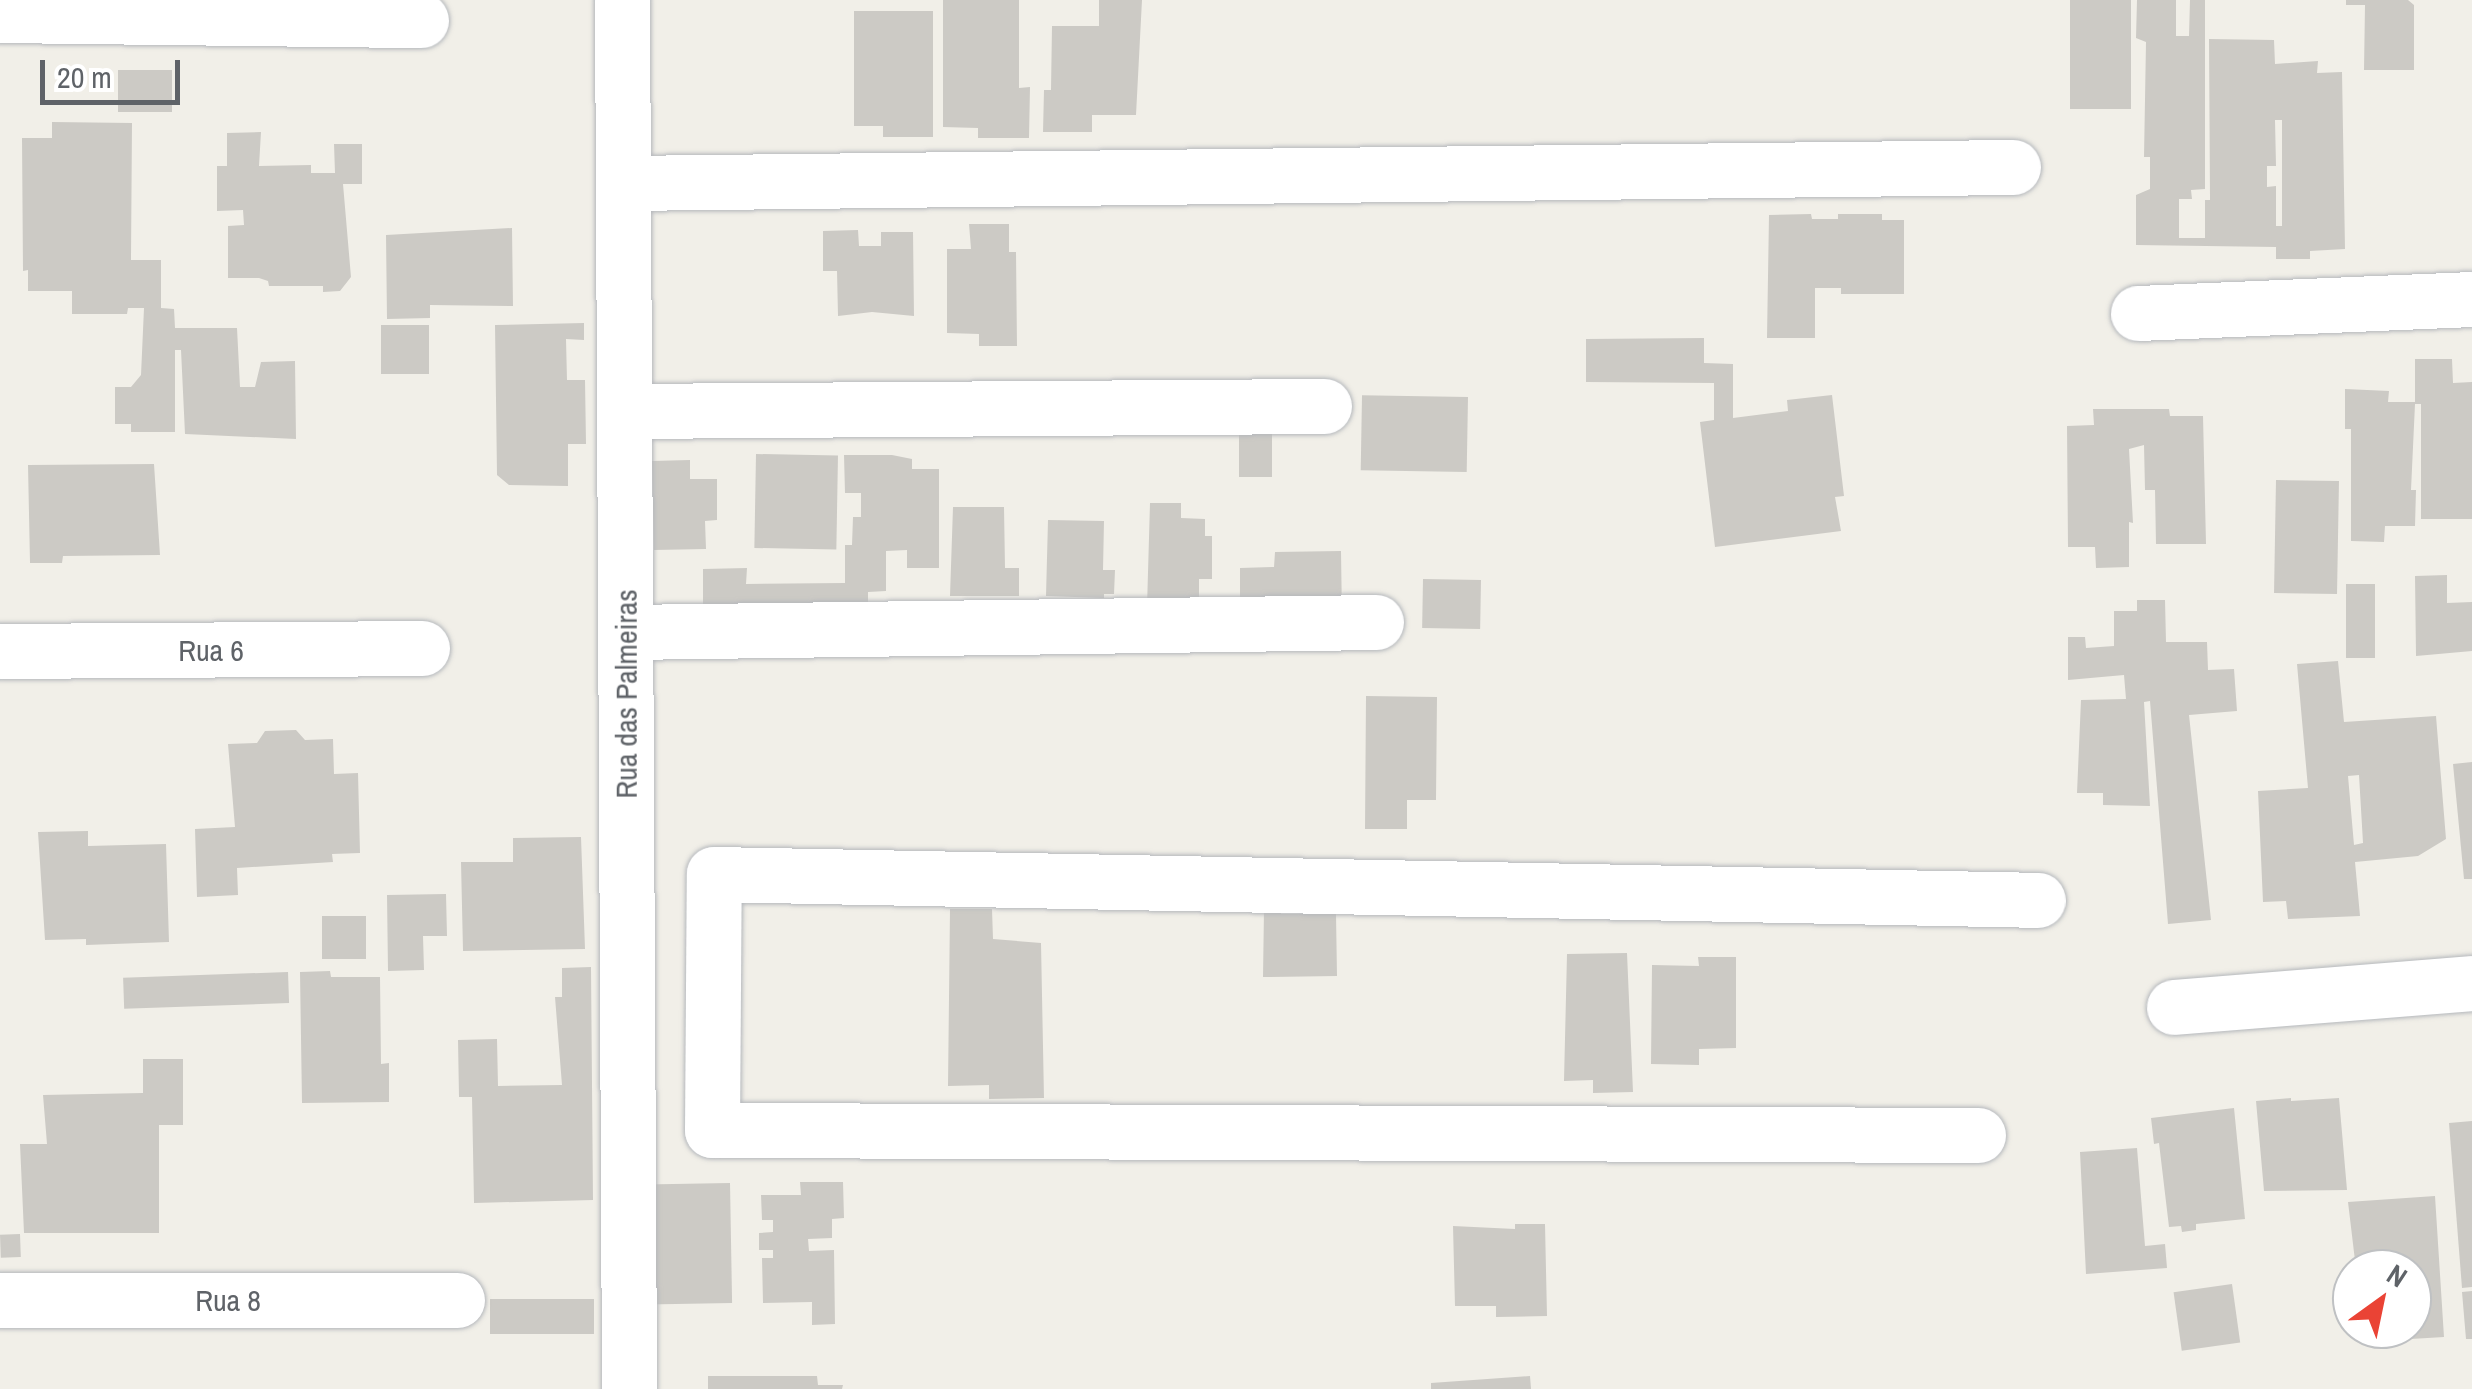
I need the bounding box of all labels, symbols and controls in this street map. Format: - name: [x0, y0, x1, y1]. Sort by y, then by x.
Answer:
- scale bar: [45, 40, 185, 102]
- text: 20 m: [57, 57, 112, 97]
- street label: Rua das Palmeiras: [608, 589, 644, 799]
- street label: Rua 6: [178, 632, 244, 668]
- north arrow: [2332, 1249, 2432, 1349]
- text: N: [2380, 1255, 2415, 1296]
- street label: Rua 8: [195, 1282, 261, 1318]

